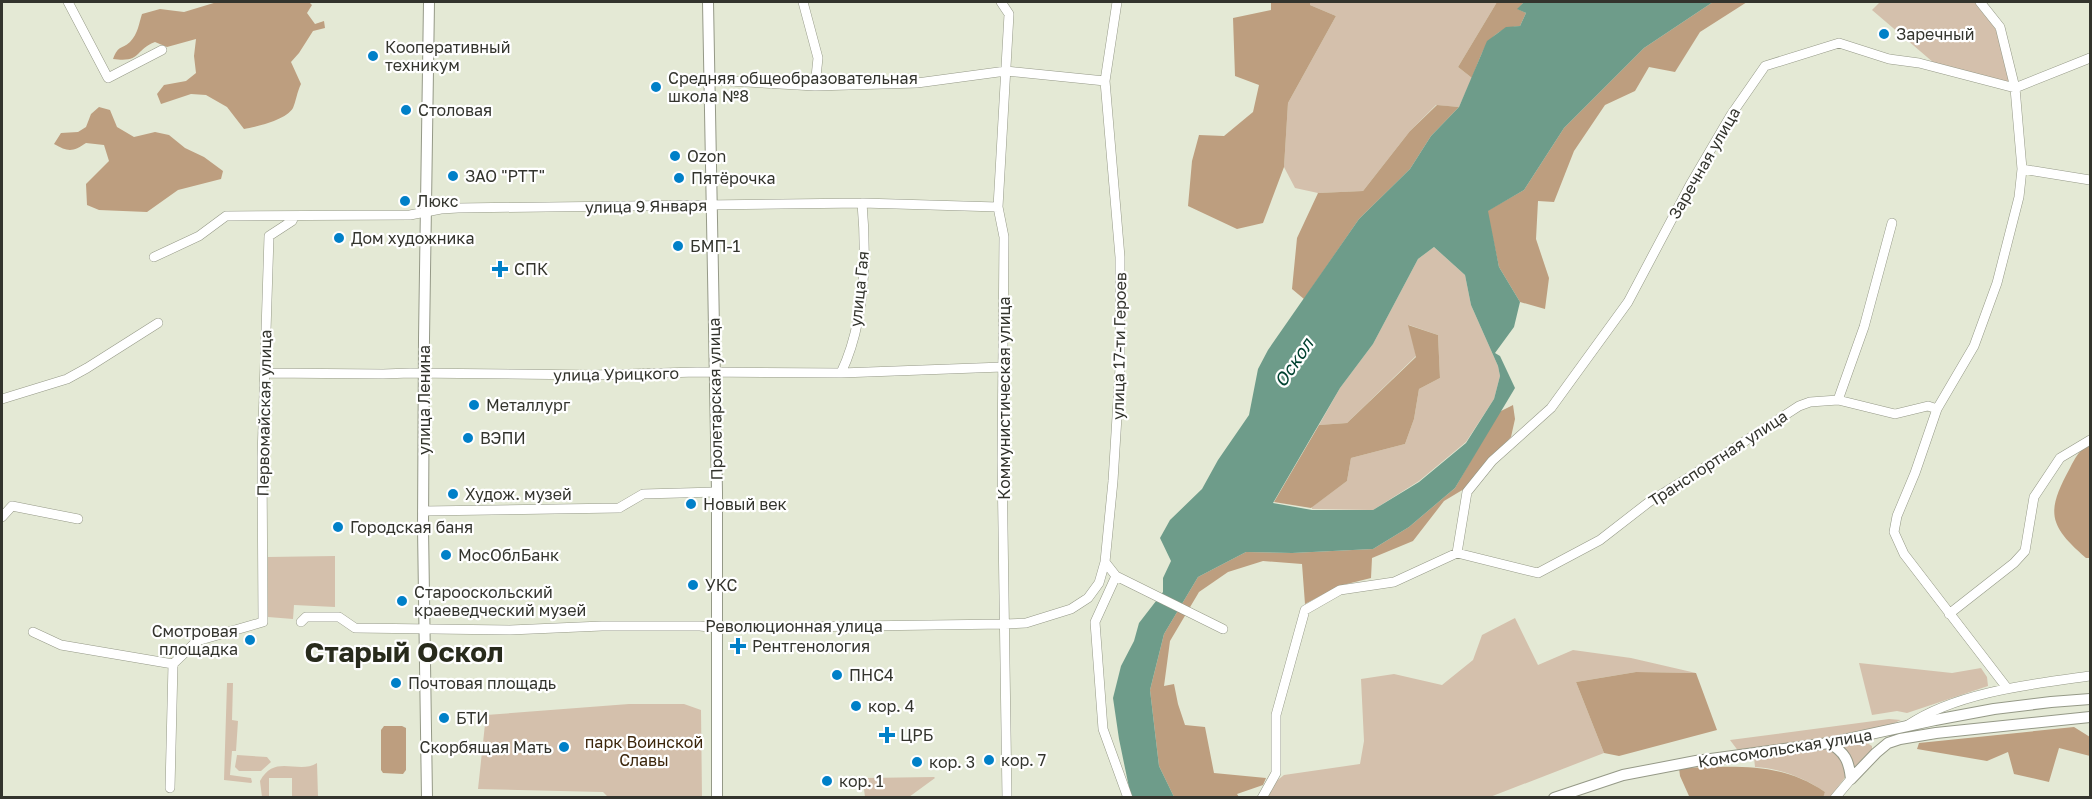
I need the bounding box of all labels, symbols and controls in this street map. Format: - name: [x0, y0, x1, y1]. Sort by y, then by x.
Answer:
- place label: Заречный: [1896, 24, 1974, 44]
- marker: Заречный: [1877, 27, 1891, 41]
- place label: Кооперативный техникум: [385, 37, 511, 75]
- marker: Кооперативный техникум: [366, 49, 380, 63]
- place label: Средняя общеобразовательная школа №8: [668, 68, 918, 106]
- marker: Средняя общеобразовательная школа №8: [649, 80, 663, 94]
- place label: Столовая: [418, 100, 492, 120]
- marker: Столовая: [399, 103, 413, 117]
- street label: Заречная улица: [1664, 103, 1744, 223]
- place label: Ozon: [687, 146, 726, 166]
- marker: Ozon: [668, 149, 682, 163]
- place label: ЗАО "РТТ": [465, 166, 545, 186]
- place label: Пятёрочка: [691, 168, 775, 188]
- marker: ЗАО "РТТ": [446, 169, 460, 183]
- marker: Пятёрочка: [672, 171, 686, 185]
- place label: Люкс: [417, 191, 459, 211]
- marker: Люкс: [398, 194, 412, 208]
- street label: улица 9 Января: [585, 195, 707, 217]
- place label: Дом художника: [351, 228, 474, 248]
- marker: Дом художника: [332, 231, 346, 245]
- place label: БМП-1: [690, 236, 740, 256]
- marker: БМП-1: [671, 239, 685, 253]
- street label: улица Гая: [845, 250, 873, 328]
- place label: СПК: [514, 259, 548, 279]
- marker: СПК: [491, 260, 509, 278]
- street label: улица 17-ти Героев: [1108, 272, 1130, 420]
- street label: Коммунистическая улица: [994, 296, 1014, 500]
- street label: Пролетарская улица: [704, 317, 726, 481]
- street label: Первомайская улица: [253, 329, 275, 497]
- water label: Оскол: [1269, 333, 1318, 391]
- street label: улица Ленина: [414, 345, 434, 455]
- street label: улица Урицкого: [553, 363, 679, 385]
- place label: Металлург: [486, 395, 571, 415]
- marker: Металлург: [467, 398, 481, 412]
- street label: Транспортная улица: [1645, 406, 1791, 510]
- place label: ВЭПИ: [480, 428, 526, 448]
- marker: ВЭПИ: [461, 431, 475, 445]
- place label: Худож. музей: [465, 484, 572, 504]
- marker: Худож. музей: [446, 487, 460, 501]
- place label: Новый век: [703, 494, 787, 514]
- marker: Новый век: [684, 497, 698, 511]
- place label: Городская баня: [350, 517, 473, 537]
- marker: Городская баня: [331, 520, 345, 534]
- place label: МосОблБанк: [458, 545, 559, 565]
- marker: МосОблБанк: [439, 548, 453, 562]
- place label: УКС: [705, 575, 738, 595]
- marker: УКС: [686, 578, 700, 592]
- place label: Старооскольский краеведческий музей: [414, 582, 586, 620]
- marker: Старооскольский краеведческий музей: [395, 594, 409, 608]
- street label: Революционная улица: [705, 616, 883, 636]
- place label: Смотровая площадка: [152, 621, 238, 659]
- marker: Смотровая площадка: [243, 633, 257, 647]
- district label: Старый Оскол: [304, 635, 504, 668]
- place label: Рентгенология: [752, 636, 870, 656]
- marker: Рентгенология: [729, 637, 747, 655]
- place label: ПНС4: [849, 665, 894, 685]
- marker: ПНС4: [830, 668, 844, 682]
- place label: Почтовая площадь: [408, 673, 556, 693]
- marker: Почтовая площадь: [389, 676, 403, 690]
- place label: кор. 4: [868, 696, 915, 716]
- marker: кор. 4: [849, 699, 863, 713]
- place label: БТИ: [456, 708, 488, 728]
- marker: БТИ: [437, 711, 451, 725]
- street label: Комсомольская улица: [1697, 724, 1873, 772]
- place label: ЦРБ: [900, 725, 933, 745]
- marker: ЦРБ: [878, 726, 896, 744]
- park label: парк Воинской Славы: [585, 732, 703, 770]
- place label: Скорбящая Мать: [420, 737, 552, 757]
- marker: Скорбящая Мать: [557, 740, 571, 754]
- place label: кор. 7: [1001, 750, 1046, 770]
- place label: кор. 3: [929, 752, 975, 772]
- marker: кор. 7: [982, 753, 996, 767]
- marker: кор. 3: [910, 755, 924, 769]
- place label: кор. 1: [839, 771, 884, 791]
- marker: кор. 1: [820, 774, 834, 788]

